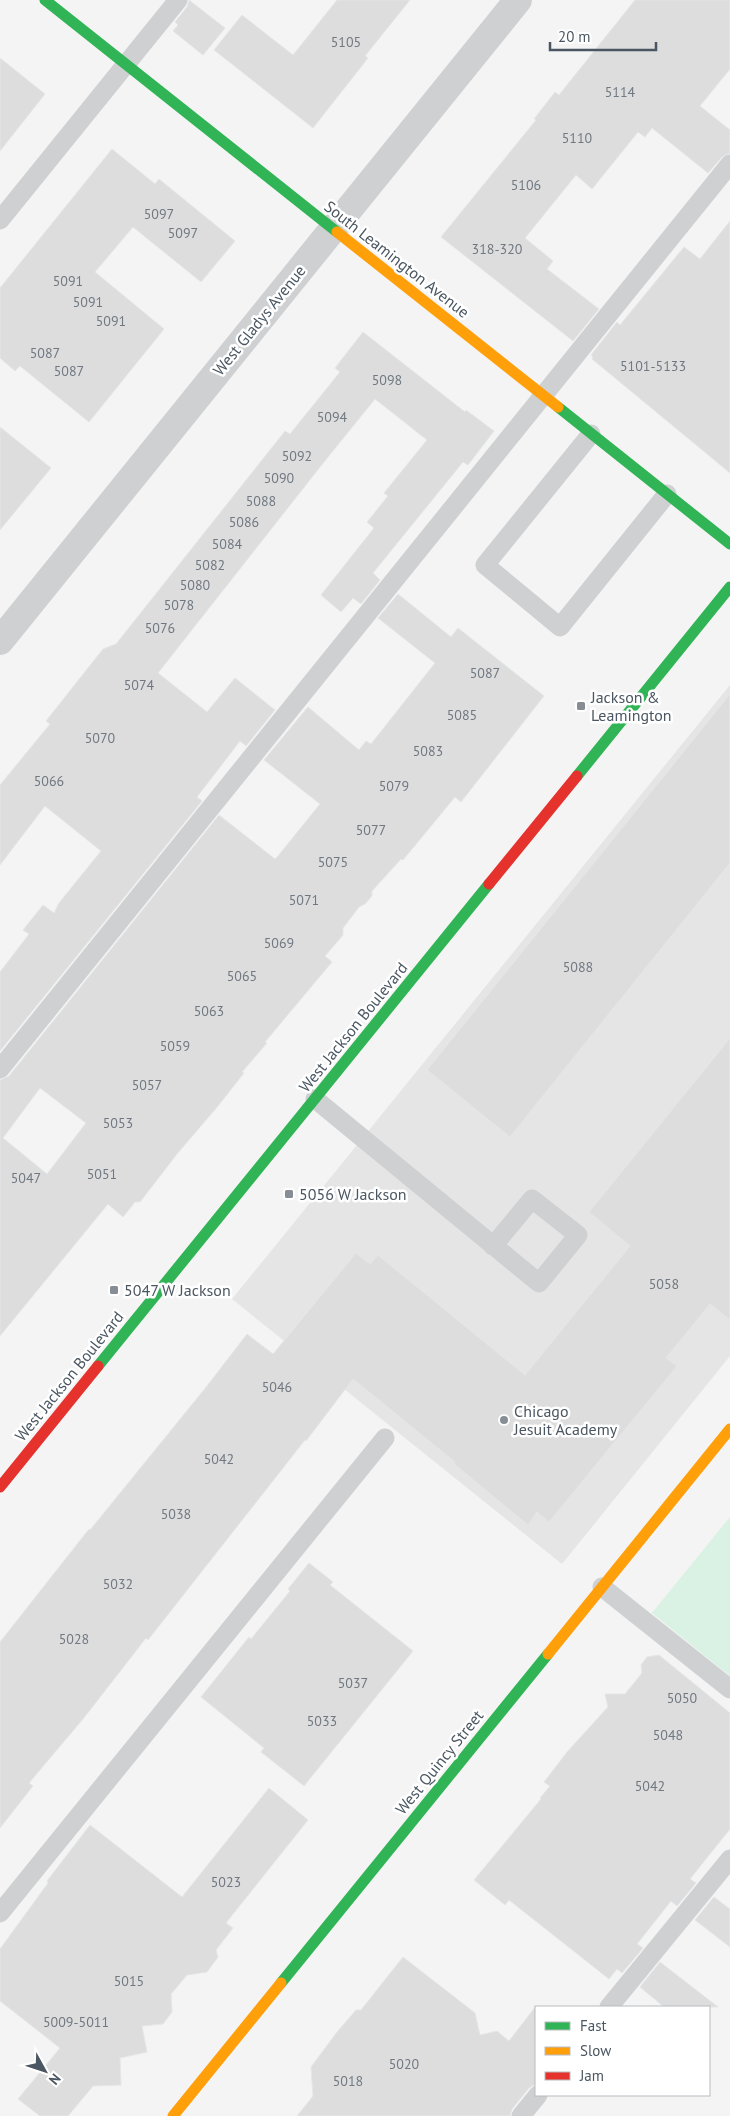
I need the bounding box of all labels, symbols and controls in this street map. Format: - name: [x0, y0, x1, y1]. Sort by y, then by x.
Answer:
- scale bar: [550, 20, 656, 52]
- text: 20 m: [558, 27, 591, 46]
- house number: 5105: [331, 33, 361, 51]
- house number: 5114: [605, 83, 636, 101]
- house number: 5110: [562, 129, 593, 147]
- house number: 5106: [511, 176, 541, 194]
- street label: South Leamington Avenue: [321, 196, 473, 322]
- house number: 5097: [144, 205, 174, 223]
- house number: 5097: [168, 224, 198, 242]
- house number: 318-320: [472, 240, 523, 258]
- street label: West Gladys Avenue: [208, 261, 310, 379]
- house number: 5091: [53, 272, 83, 290]
- house number: 5091: [73, 293, 103, 311]
- house number: 5091: [96, 312, 126, 330]
- house number: 5087: [30, 344, 60, 362]
- house number: 5101-5133: [620, 357, 686, 375]
- house number: 5087: [54, 362, 84, 380]
- house number: 5098: [372, 371, 402, 389]
- house number: 5094: [317, 408, 348, 426]
- house number: 5092: [282, 447, 312, 465]
- house number: 5090: [264, 469, 295, 487]
- house number: 5088: [246, 492, 276, 510]
- house number: 5086: [229, 513, 259, 531]
- house number: 5084: [212, 535, 243, 553]
- house number: 5082: [195, 556, 225, 574]
- house number: 5080: [180, 576, 211, 594]
- house number: 5078: [164, 596, 194, 614]
- house number: 5076: [145, 619, 175, 637]
- house number: 5087: [470, 664, 500, 682]
- house number: 5074: [124, 676, 155, 694]
- place label: Jackson & Leamington: [590, 687, 672, 725]
- marker: Jackson & Leamington: [575, 700, 587, 712]
- house number: 5085: [447, 706, 477, 724]
- house number: 5070: [85, 729, 116, 747]
- house number: 5083: [413, 742, 443, 760]
- house number: 5066: [34, 772, 64, 790]
- house number: 5079: [379, 777, 409, 795]
- house number: 5077: [356, 821, 386, 839]
- house number: 5075: [318, 853, 348, 871]
- house number: 5071: [289, 891, 319, 909]
- house number: 5069: [264, 934, 294, 952]
- street label: West Jackson Boulevard: [294, 958, 412, 1096]
- house number: 5088: [563, 958, 593, 976]
- house number: 5065: [227, 967, 257, 985]
- house number: 5063: [194, 1002, 224, 1020]
- house number: 5059: [160, 1037, 190, 1055]
- house number: 5057: [132, 1076, 162, 1094]
- house number: 5053: [103, 1114, 133, 1132]
- house number: 5051: [87, 1165, 117, 1183]
- house number: 5047: [11, 1169, 41, 1187]
- place label: 5056 W Jackson: [299, 1184, 407, 1204]
- marker: 5056 W Jackson: [283, 1188, 295, 1200]
- house number: 5058: [649, 1275, 679, 1293]
- place label: 5047 W Jackson: [124, 1280, 231, 1300]
- marker: 5047 W Jackson: [108, 1284, 120, 1296]
- street label: West Jackson Boulevard: [10, 1307, 128, 1445]
- house number: 5046: [262, 1378, 292, 1396]
- place label: Chicago Jesuit Academy: [513, 1401, 618, 1439]
- marker: Chicago Jesuit Academy: [498, 1414, 510, 1426]
- house number: 5042: [204, 1450, 234, 1468]
- house number: 5038: [161, 1505, 191, 1523]
- house number: 5032: [103, 1575, 133, 1593]
- house number: 5028: [59, 1630, 89, 1648]
- house number: 5037: [338, 1674, 368, 1692]
- house number: 5050: [667, 1689, 698, 1707]
- street label: West Quincy Street: [391, 1705, 488, 1818]
- house number: 5033: [307, 1712, 337, 1730]
- house number: 5048: [653, 1726, 683, 1744]
- house number: 5042: [635, 1777, 665, 1795]
- house number: 5023: [211, 1873, 241, 1891]
- house number: 5015: [114, 1972, 144, 1990]
- legend: [535, 2006, 710, 2096]
- house number: 5009-5011: [43, 2013, 109, 2031]
- text: Fast: [580, 2016, 607, 2035]
- text: Slow: [580, 2041, 611, 2060]
- north arrow: [20, 2046, 70, 2096]
- house number: 5020: [389, 2055, 420, 2073]
- text: Jam: [579, 2066, 604, 2085]
- text: N: [45, 2070, 65, 2089]
- house number: 5018: [333, 2072, 363, 2090]

